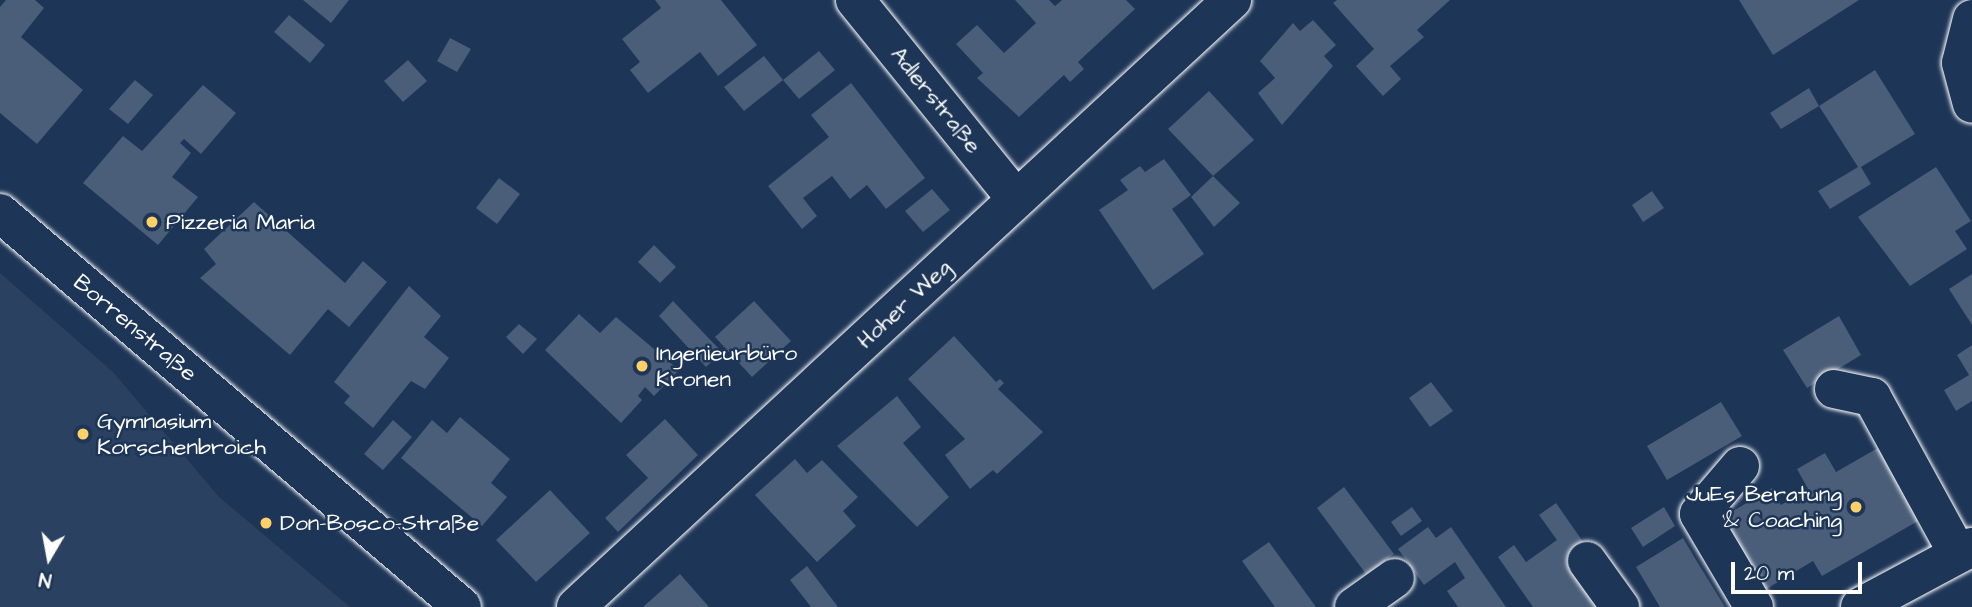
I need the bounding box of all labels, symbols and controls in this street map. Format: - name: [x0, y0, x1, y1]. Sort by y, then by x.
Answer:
- street label: Adlerstraße: [885, 41, 987, 159]
- place label: Pizzeria Maria: [166, 208, 315, 236]
- marker: Pizzeria Maria: [144, 214, 160, 230]
- street label: Hoher Weg: [851, 253, 957, 355]
- street label: Borrenstraße: [68, 268, 202, 388]
- place label: Ingenieurbüro Kronen: [656, 339, 797, 393]
- marker: Ingenieurbüro Kronen: [634, 358, 650, 374]
- place label: Gymnasium Korschenbroich: [97, 407, 266, 461]
- marker: Gymnasium Korschenbroich: [75, 426, 91, 442]
- place label: JuEs Beratung & Coaching: [1686, 480, 1842, 534]
- marker: JuEs Beratung & Coaching: [1848, 499, 1864, 515]
- place label: Don-Bosco-Straße: [280, 509, 479, 537]
- marker: Don-Bosco-Straße: [258, 515, 274, 531]
- north arrow: [14, 523, 84, 593]
- scale bar: [1734, 548, 1865, 592]
- text: 20 m: [1744, 559, 1794, 588]
- text: N: [37, 565, 53, 594]

